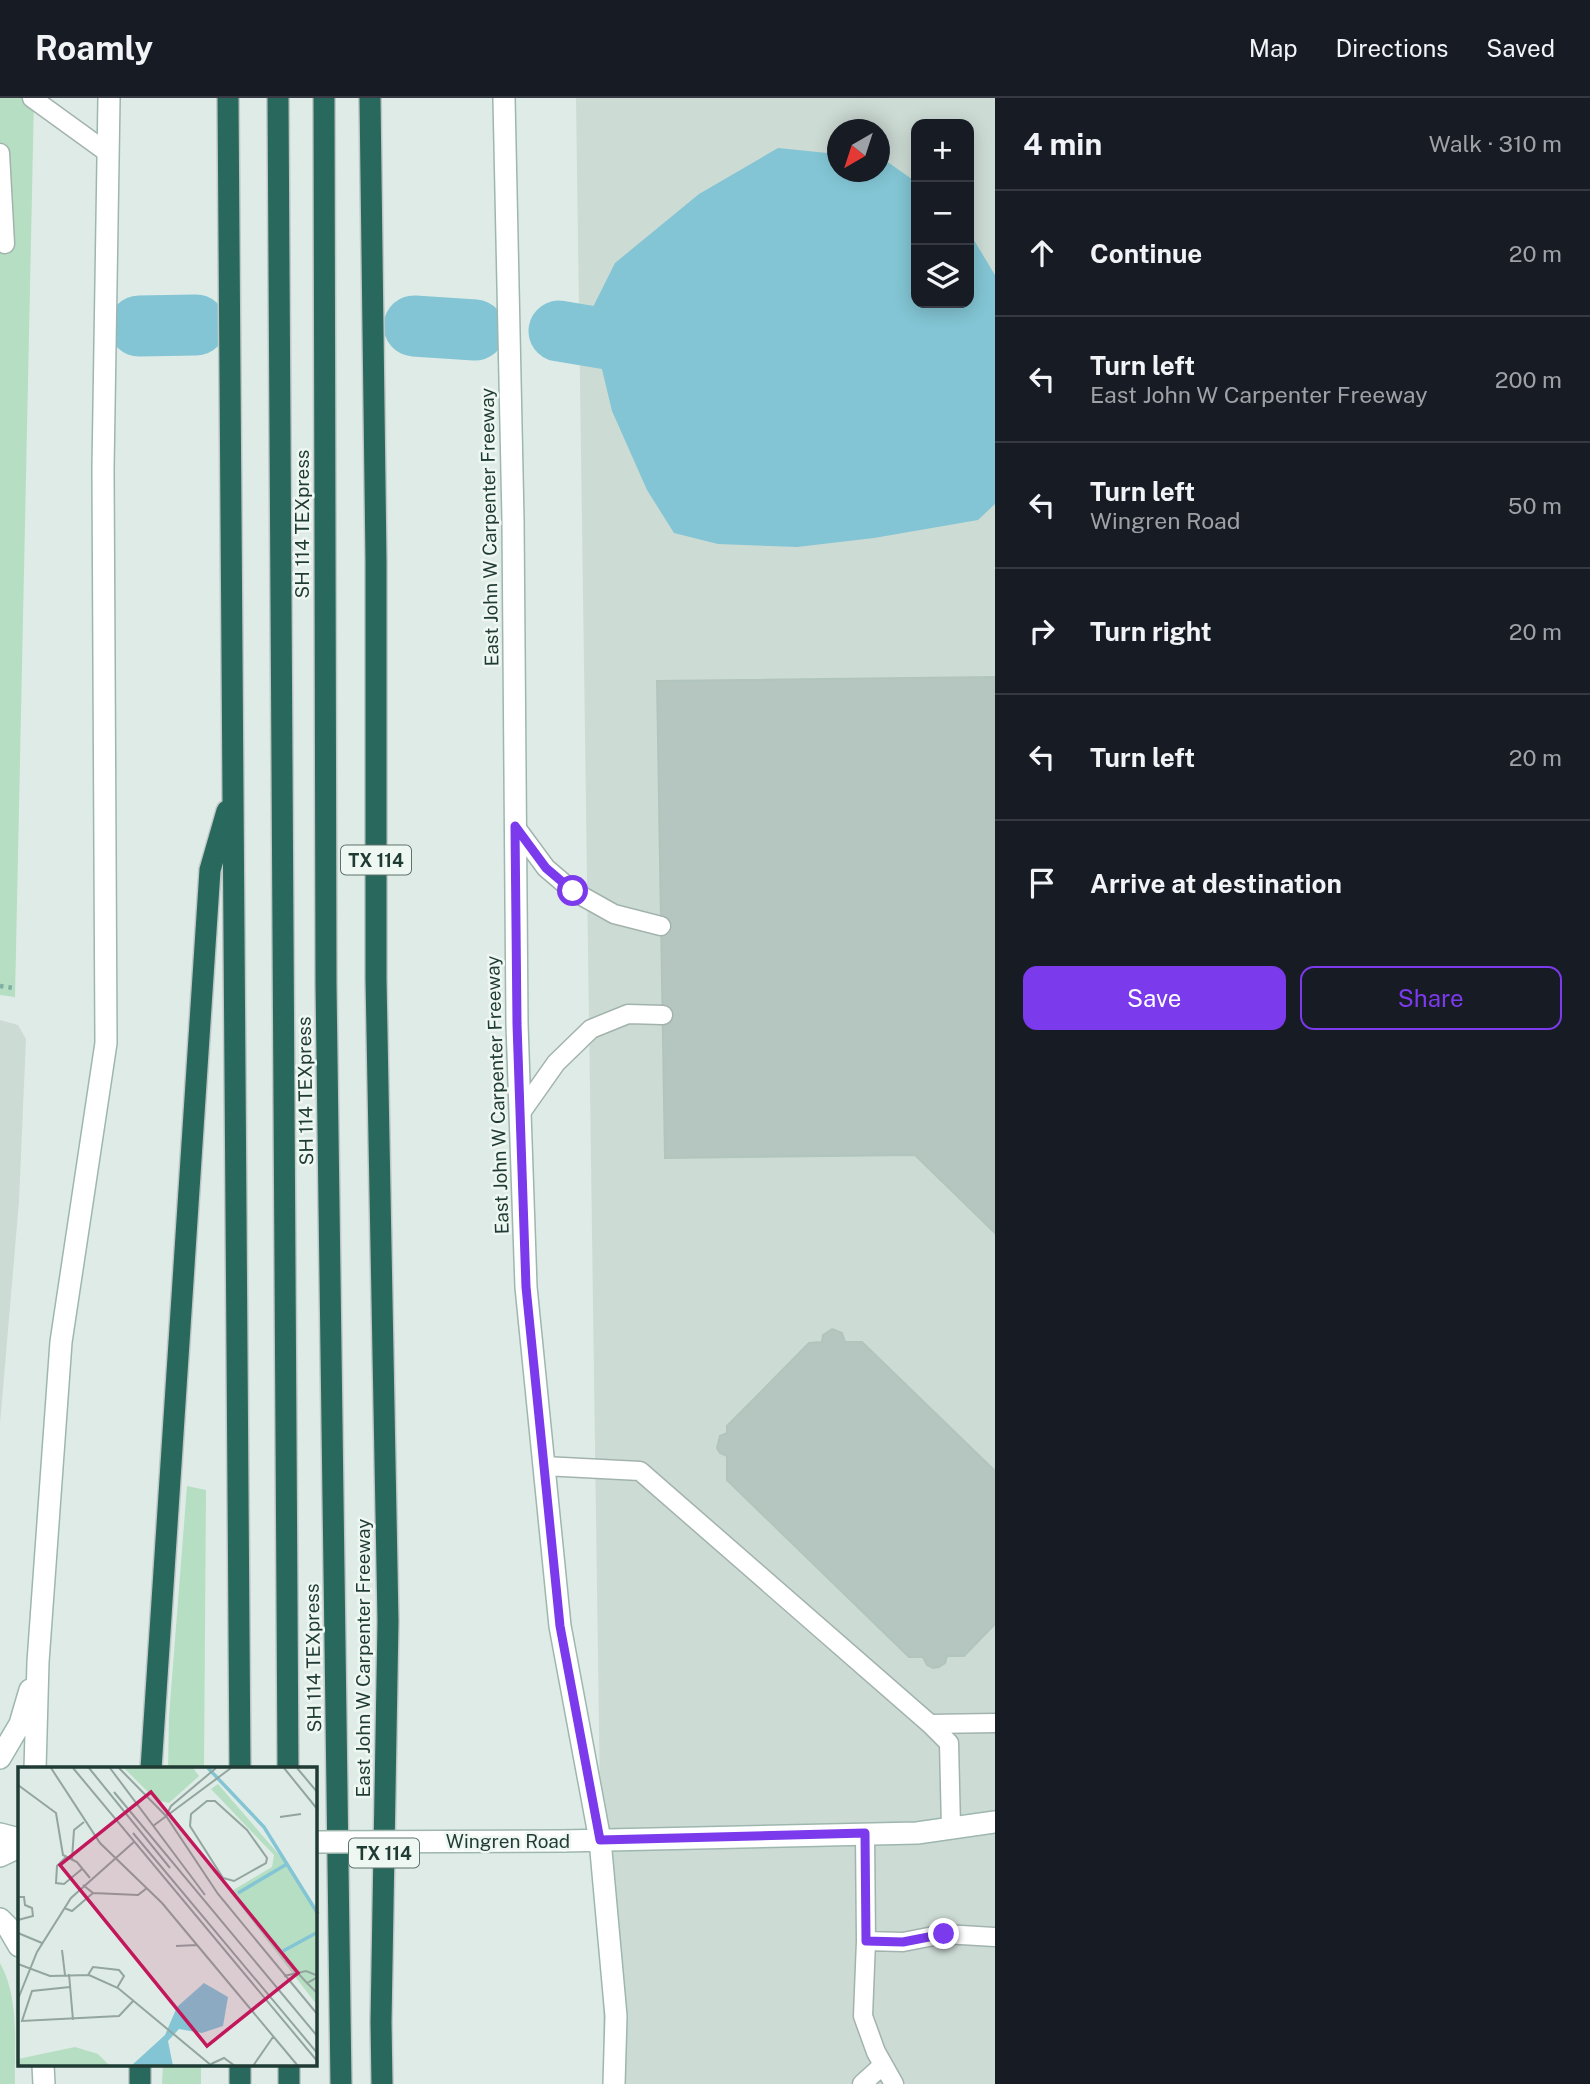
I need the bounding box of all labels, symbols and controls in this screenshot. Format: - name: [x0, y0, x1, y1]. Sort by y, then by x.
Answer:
- text: Roamly: [35, 29, 153, 67]
- text: Map: [1249, 34, 1298, 62]
- text: Directions: [1336, 34, 1448, 62]
- text: Saved: [1486, 34, 1555, 62]
- north arrow: [827, 119, 890, 182]
- map controls: [911, 119, 974, 308]
- button: +: [911, 119, 974, 182]
- text: 4 min: [1023, 126, 1102, 162]
- text: Walk · 310 m: [1429, 130, 1562, 157]
- button: −: [911, 182, 974, 245]
- icon: ahead: [1023, 234, 1061, 272]
- text: Continue: [1090, 238, 1202, 269]
- text: 20 m: [1509, 240, 1562, 267]
- button: layers: [911, 245, 974, 308]
- text: Turn left: [1090, 350, 1195, 381]
- icon: left: [1023, 360, 1061, 398]
- text: 200 m: [1495, 366, 1562, 393]
- text: East John W Carpenter Freeway: [1090, 381, 1428, 408]
- street label: East John W Carpenter Freeway: [476, 387, 502, 667]
- street label: SH 114 TEXpress: [291, 450, 313, 598]
- text: Turn left: [1090, 476, 1195, 507]
- icon: left: [1023, 486, 1061, 524]
- text: 50 m: [1508, 492, 1562, 519]
- text: Wingren Road: [1090, 507, 1241, 534]
- icon: right: [1023, 612, 1061, 650]
- text: Turn right: [1090, 616, 1212, 647]
- text: 20 m: [1509, 618, 1562, 645]
- icon: left: [1023, 738, 1061, 776]
- text: Turn left: [1090, 742, 1195, 773]
- text: 20 m: [1509, 744, 1562, 771]
- road number: TX 114: [341, 846, 411, 874]
- icon: arrive: [1023, 864, 1061, 902]
- text: Arrive at destination: [1090, 868, 1342, 899]
- route start: [557, 875, 588, 906]
- street label: East John W Carpenter Freeway: [481, 955, 513, 1235]
- button: Save: [1023, 966, 1286, 1030]
- button: Share: [1300, 966, 1562, 1030]
- street label: SH 114 TEXpress: [293, 1016, 317, 1166]
- street label: East John W Carpenter Freeway: [352, 1519, 374, 1797]
- street label: SH 114 TEXpress: [301, 1583, 325, 1733]
- inset map: [18, 1767, 317, 2066]
- street label: Wingren Road: [446, 1830, 570, 1852]
- road number: TX 114: [349, 1838, 419, 1868]
- route end: [928, 1918, 959, 1949]

